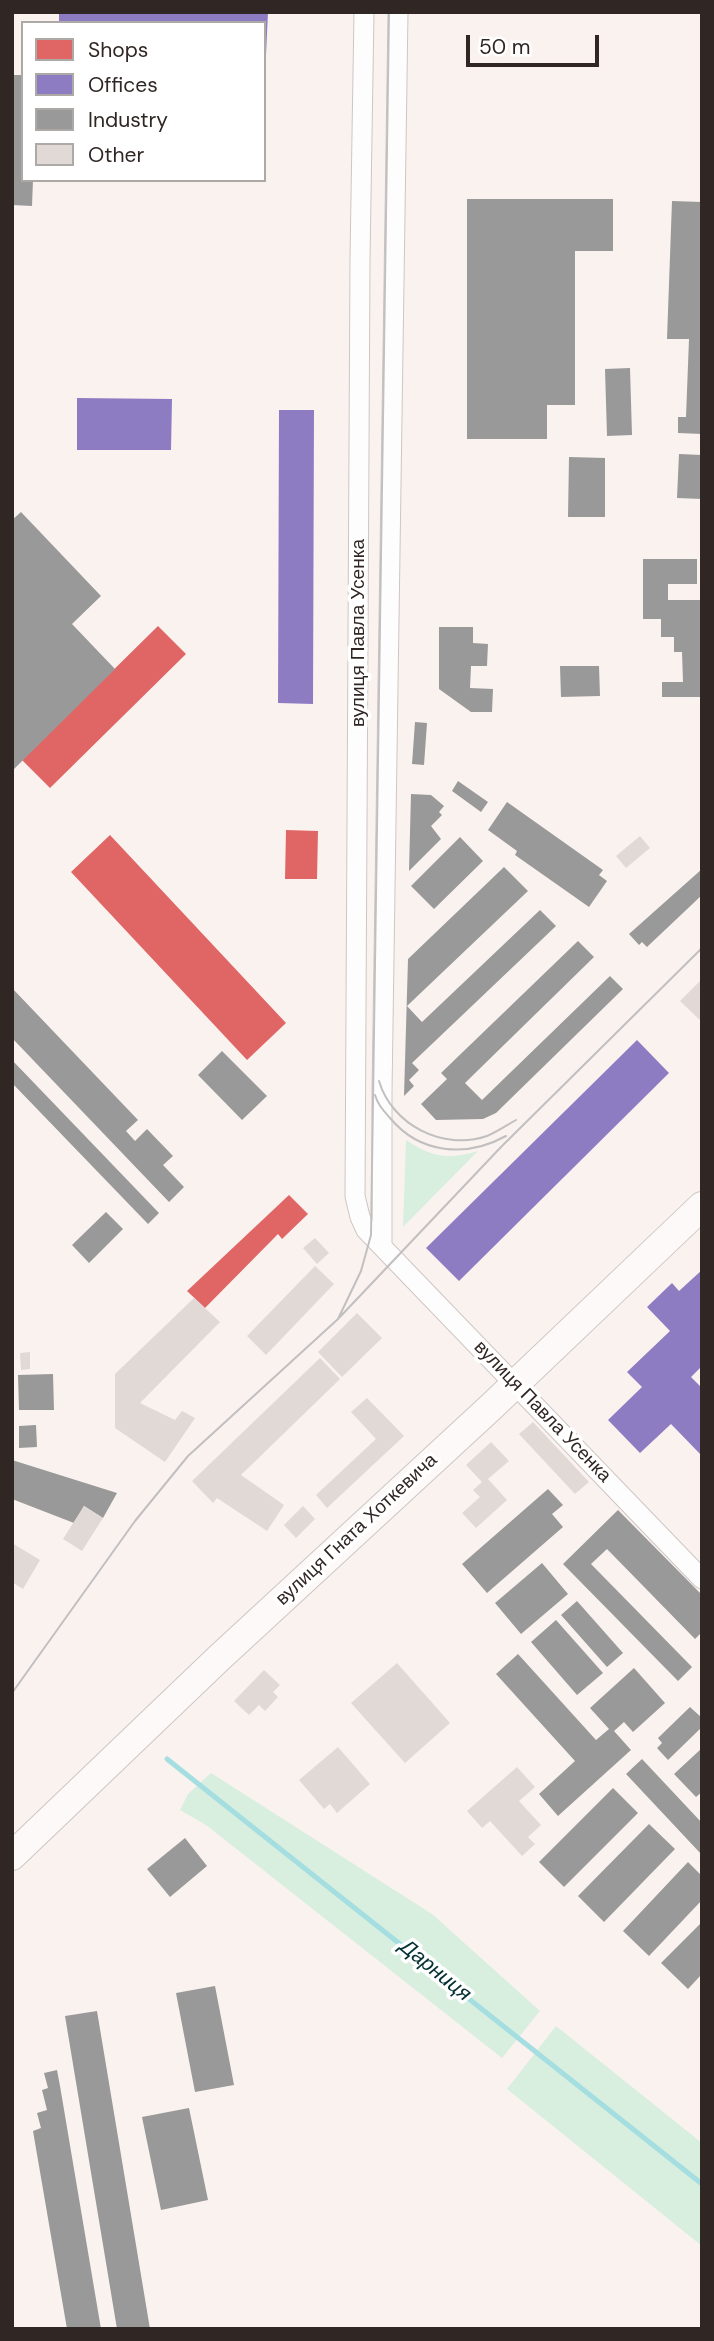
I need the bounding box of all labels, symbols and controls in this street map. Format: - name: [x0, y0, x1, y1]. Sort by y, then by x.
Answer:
- legend: [21, 21, 266, 182]
- scale bar: [469, 21, 602, 65]
- text: 50 m: [479, 33, 530, 61]
- text: Shops: [88, 36, 148, 64]
- text: Offices: [88, 71, 158, 99]
- text: Industry: [88, 106, 168, 134]
- text: Other: [88, 141, 144, 169]
- street label: вулиця Павла Усенка: [348, 539, 370, 727]
- street label: вулиця Павла Усенка: [469, 1336, 615, 1488]
- street label: вулиця Гната Хоткевича: [272, 1449, 442, 1611]
- water label: Дарниця: [394, 1935, 476, 2007]

